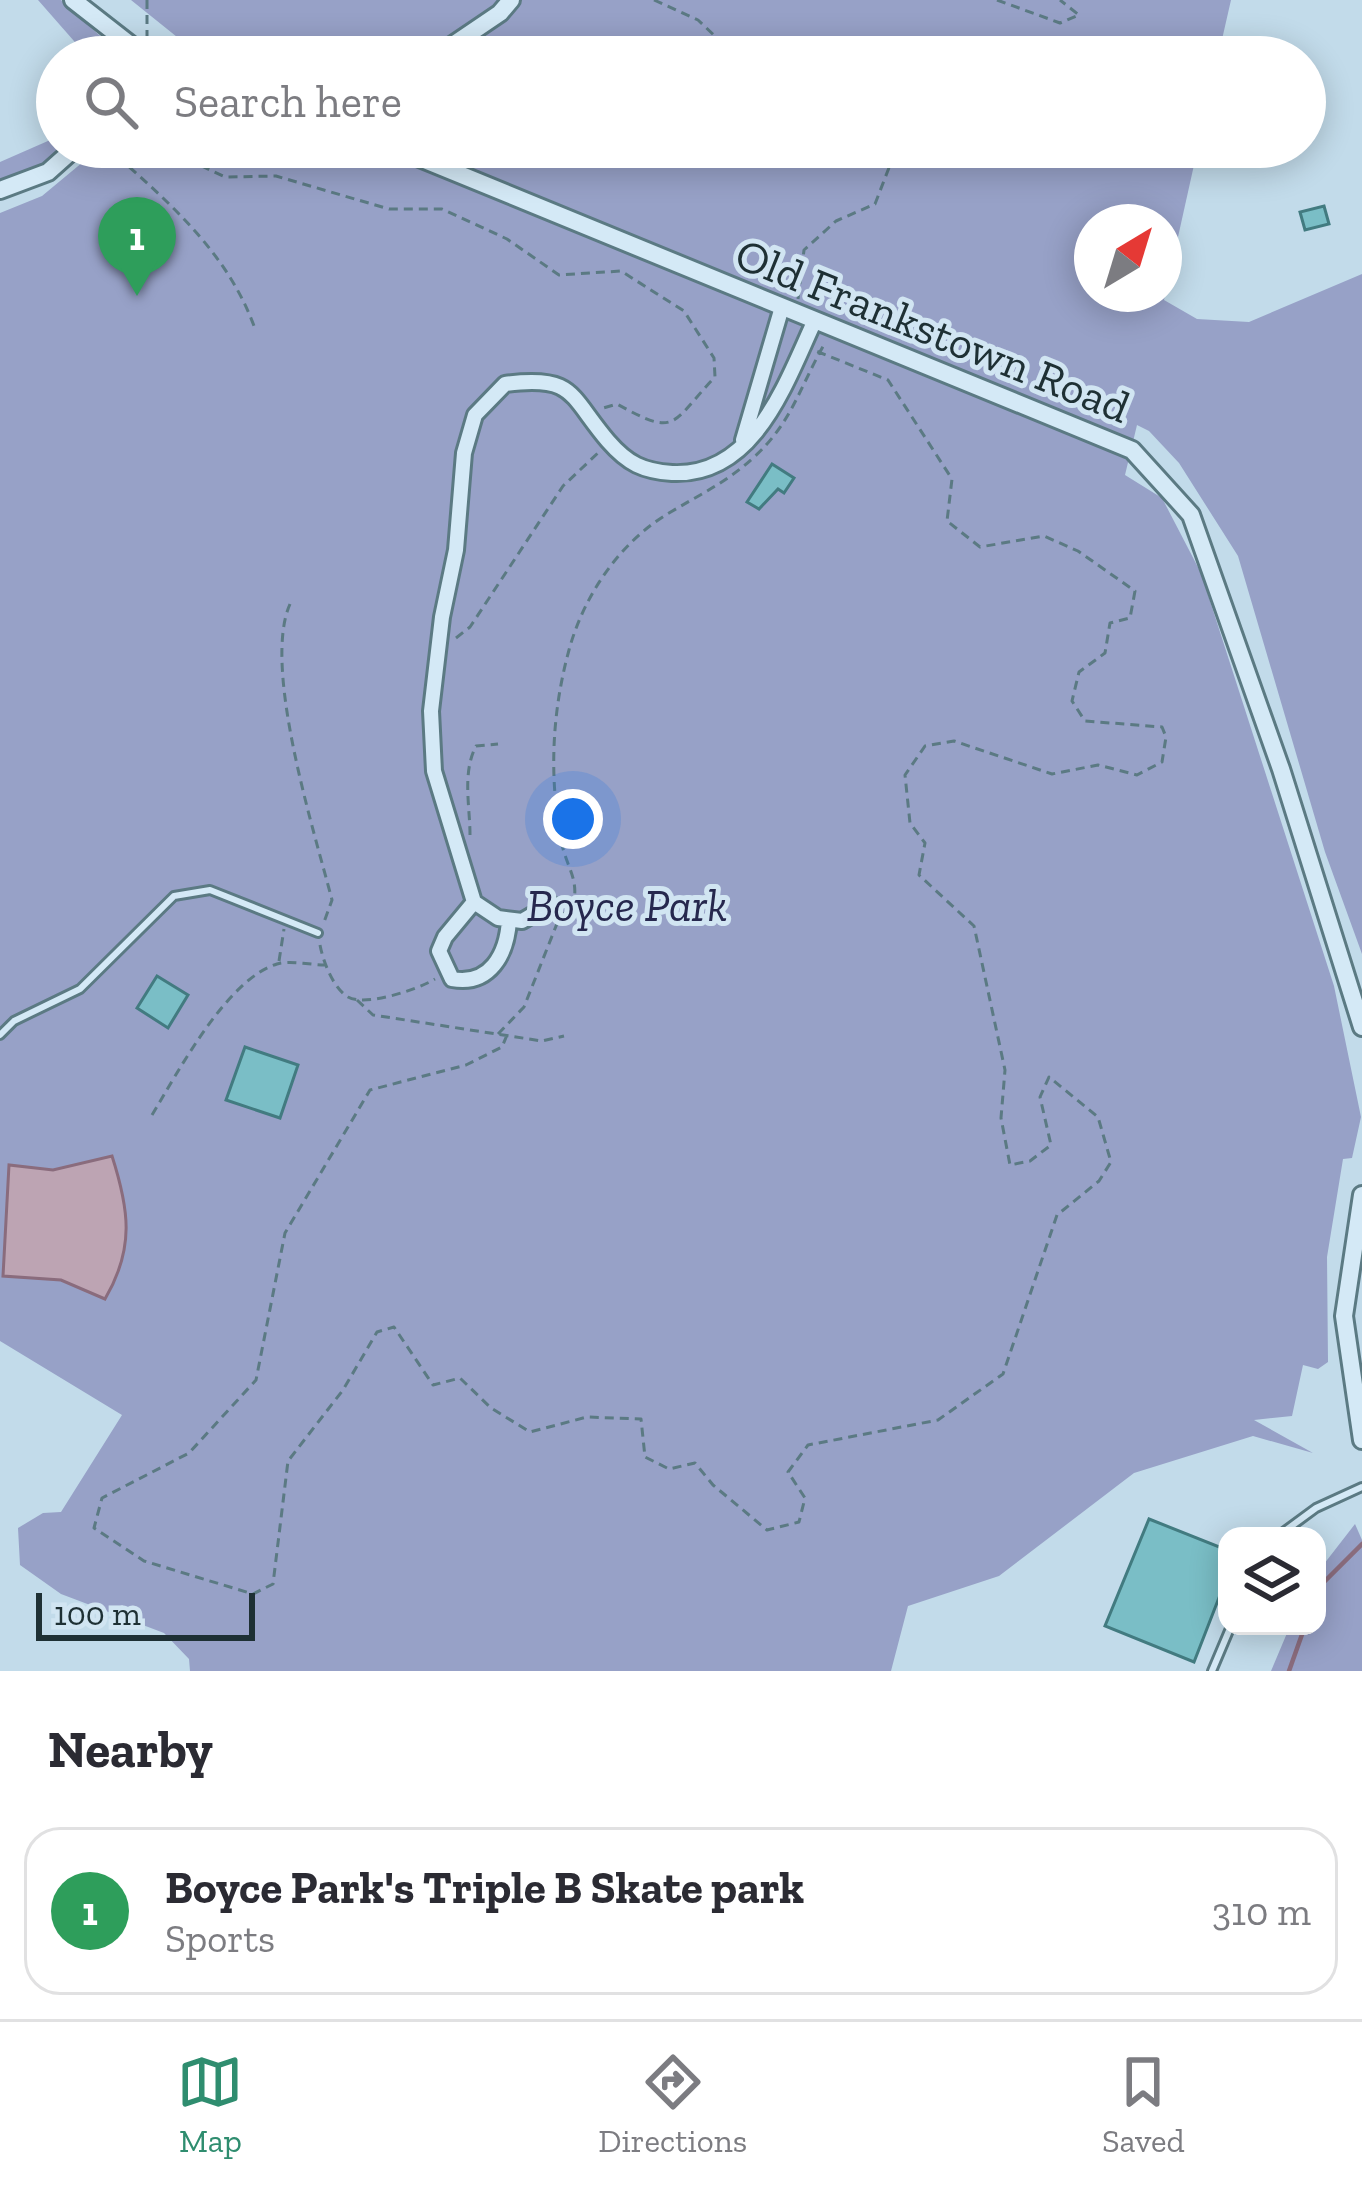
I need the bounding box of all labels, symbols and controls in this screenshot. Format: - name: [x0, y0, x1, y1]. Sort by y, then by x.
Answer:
- search box: [36, 36, 1326, 168]
- icon: search: [78, 69, 144, 135]
- text: Search here: [174, 75, 402, 129]
- pin: 1: [98, 197, 176, 296]
- north arrow: [1074, 204, 1182, 312]
- street label: Old Frankstown Road: [728, 227, 1138, 435]
- your location: [543, 789, 603, 849]
- park label: Boyce Park: [527, 879, 727, 933]
- map controls: [1218, 1527, 1326, 1635]
- button: layers: [1218, 1527, 1326, 1635]
- scale bar: [36, 1587, 255, 1640]
- text: 100 m: [54, 1594, 141, 1633]
- text: Nearby: [48, 1719, 213, 1780]
- text: Boyce Park's Triple B Skate park: [165, 1861, 804, 1915]
- text: 1: [82, 1888, 98, 1935]
- text: 310 m: [1212, 1888, 1311, 1935]
- text: Sports: [165, 1915, 275, 1962]
- tab: Map: [177, 2049, 243, 2160]
- tab: Directions: [598, 2049, 747, 2160]
- tab: Saved: [1102, 2049, 1185, 2160]

